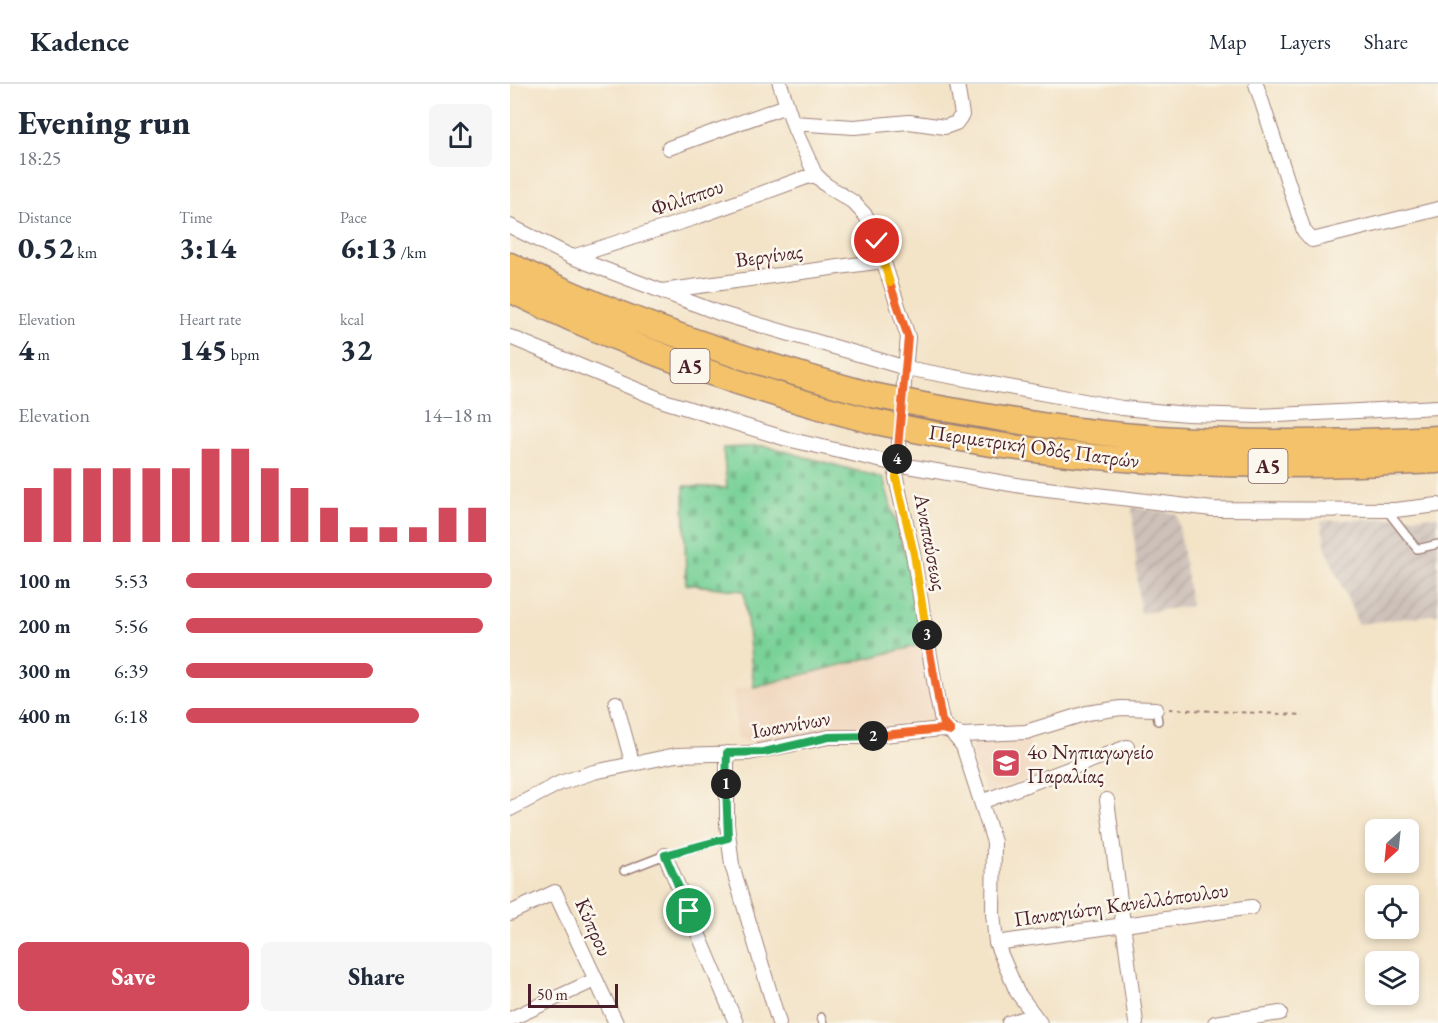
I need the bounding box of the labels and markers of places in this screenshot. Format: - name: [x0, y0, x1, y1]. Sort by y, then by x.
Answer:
- pin: [851, 215, 902, 266]
- pin: 4: [882, 444, 912, 474]
- pin: 3: [912, 620, 942, 650]
- pin: 2: [858, 721, 888, 751]
- place label: 4o Νηπιαγωγείο Παραλίας: [1027, 738, 1154, 789]
- school or university icon: 4o Νηπιαγωγείο Παραλίας: [990, 747, 1022, 779]
- pin: 1: [711, 769, 741, 799]
- pin: [663, 885, 714, 936]

